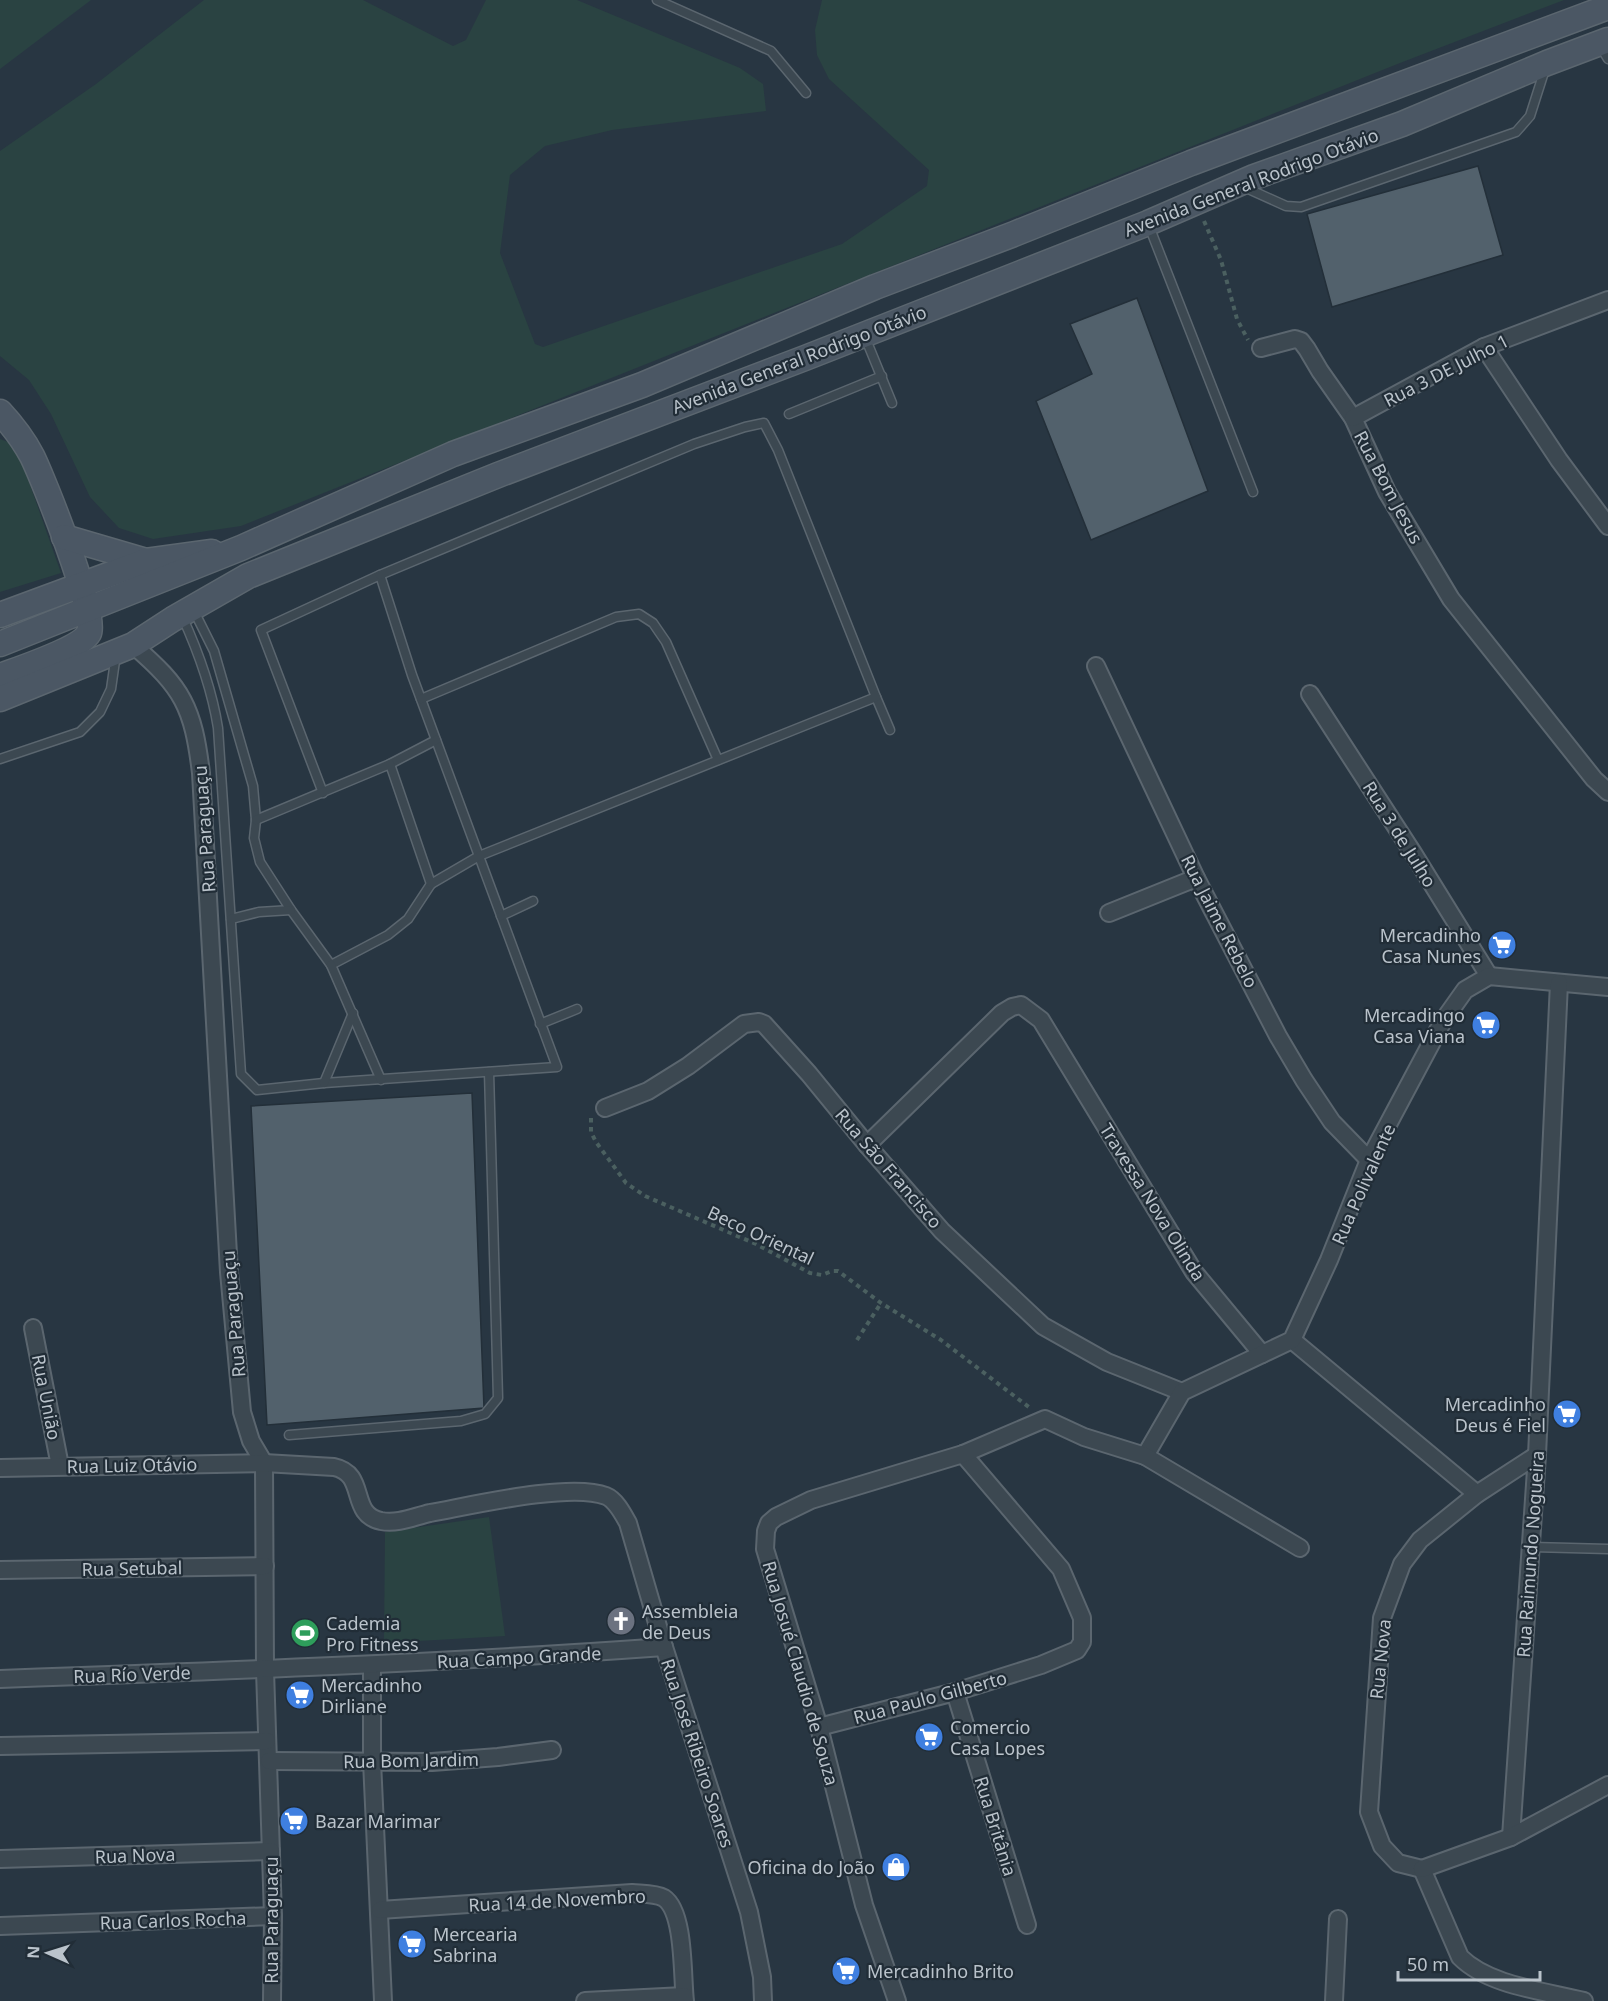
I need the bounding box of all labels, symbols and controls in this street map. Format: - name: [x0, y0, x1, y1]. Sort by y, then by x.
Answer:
- street label: Avenida General Rodrigo Otávio: [1120, 122, 1382, 242]
- street label: Avenida General Rodrigo Otávio: [668, 299, 930, 419]
- street label: Rua 3 DE Julho 1: [1379, 328, 1513, 412]
- street label: Rua Bom Jesus: [1349, 426, 1429, 548]
- street label: Rua Paraguaçu: [188, 765, 220, 893]
- street label: Rua 3 de Julho: [1358, 776, 1442, 892]
- street label: Rua Jaime Rebelo: [1176, 850, 1264, 992]
- place label: Mercadinho Casa Nunes: [1380, 923, 1481, 968]
- supermarket icon: Mercadinho Casa Nunes: [1486, 929, 1518, 961]
- place label: Mercadingo Casa Viana: [1364, 1003, 1465, 1048]
- supermarket icon: Mercadingo Casa Viana: [1470, 1009, 1502, 1041]
- street label: Rua São Francisco: [830, 1103, 948, 1233]
- street label: Travessa Nova Olinda: [1095, 1119, 1211, 1285]
- street label: Rua Polivalente: [1326, 1120, 1400, 1248]
- street label: Beco Oriental: [704, 1200, 818, 1270]
- street label: Rua Paraguaçu: [215, 1250, 251, 1378]
- street label: Rua União: [27, 1352, 67, 1442]
- place label: Mercadinho Deus é Fiel: [1445, 1392, 1546, 1437]
- supermarket icon: Mercadinho Deus é Fiel: [1551, 1398, 1583, 1430]
- street label: Rua Raimundo Nogueira: [1511, 1450, 1549, 1658]
- street label: Rua Luiz Otávio: [66, 1452, 198, 1478]
- street label: Rua Setubal: [82, 1555, 182, 1581]
- street label: Rua Josué Claudio de Souza: [757, 1558, 845, 1788]
- place label: Assembleia de Deus: [642, 1599, 738, 1644]
- church icon: Assembleia de Deus: [605, 1605, 637, 1637]
- place label: Cademia Pro Fitness: [326, 1611, 419, 1656]
- sports icon: Cademia Pro Fitness: [289, 1617, 321, 1649]
- street label: Rua Nova: [1364, 1618, 1396, 1700]
- street label: Rua Campo Grande: [436, 1641, 602, 1673]
- street label: Rua José Ribeiro Soares: [656, 1655, 740, 1851]
- street label: Rua Río Verde: [73, 1660, 191, 1688]
- street label: Rua Paulo Gilberto: [851, 1665, 1009, 1729]
- place label: Mercadinho Dirliane: [321, 1673, 422, 1718]
- supermarket icon: Mercadinho Dirliane: [284, 1679, 316, 1711]
- place label: Comercio Casa Lopes: [950, 1715, 1045, 1760]
- supermarket icon: Comercio Casa Lopes: [913, 1721, 945, 1753]
- street label: Rua Bom Jardim: [343, 1747, 479, 1773]
- street label: Rua Britânia: [969, 1773, 1023, 1879]
- supermarket icon: Bazar Marimar: [278, 1805, 310, 1837]
- place label: Bazar Marimar: [315, 1809, 441, 1833]
- street label: Rua Nova: [94, 1842, 176, 1868]
- shop icon: Oficina do João: [880, 1851, 912, 1883]
- place label: Oficina do João: [747, 1855, 875, 1879]
- street label: Rua Paraguaçu: [259, 1856, 283, 1984]
- street label: Rua 14 de Novembro: [468, 1883, 646, 1917]
- street label: Rua Carlos Rocha: [99, 1905, 247, 1935]
- place label: Mercearia Sabrina: [433, 1922, 518, 1967]
- north arrow: [18, 1923, 78, 1983]
- supermarket icon: Mercearia Sabrina: [396, 1928, 428, 1960]
- scale bar: [1398, 1944, 1540, 1982]
- text: N: [22, 1945, 44, 1959]
- text: 50 m: [1407, 1952, 1449, 1976]
- supermarket icon: Mercadinho Brito: [830, 1955, 862, 1987]
- place label: Mercadinho Brito: [867, 1959, 1014, 1983]

